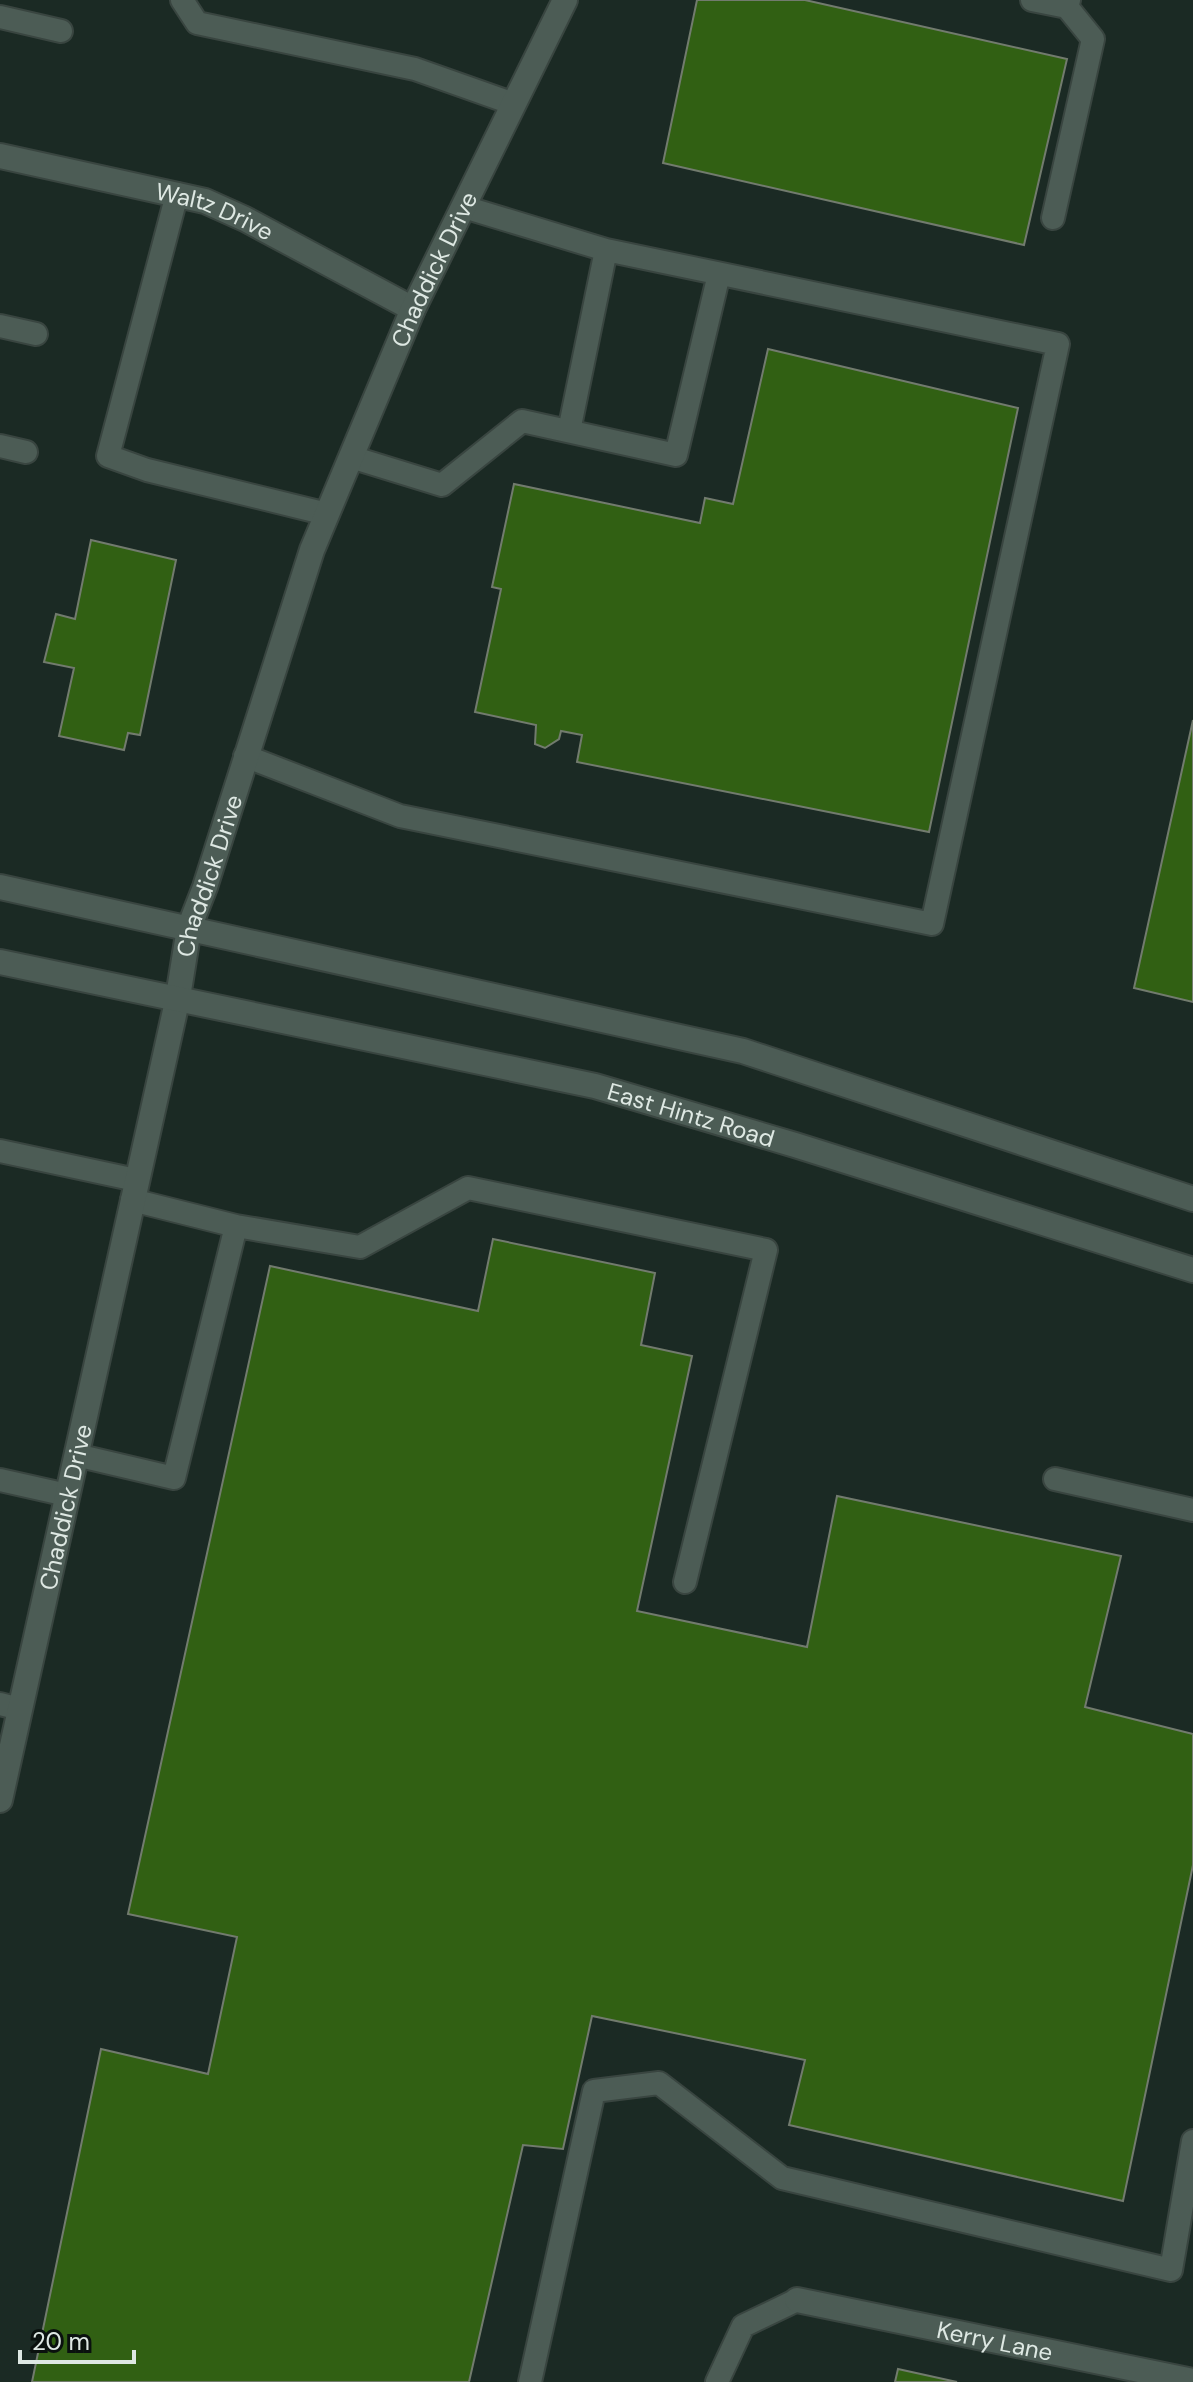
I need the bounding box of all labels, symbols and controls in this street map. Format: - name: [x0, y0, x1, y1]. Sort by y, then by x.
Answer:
- street label: Waltz Drive: [153, 175, 279, 247]
- street label: Chaddick Drive: [383, 186, 484, 352]
- street label: Chaddick Drive: [169, 791, 249, 959]
- street label: East Hintz Road: [604, 1075, 778, 1154]
- street label: Chaddick Drive: [31, 1421, 98, 1593]
- scale bar: [20, 2314, 134, 2364]
- street label: Kerry Lane: [934, 2314, 1056, 2367]
- text: 20 m: [32, 2326, 90, 2357]

